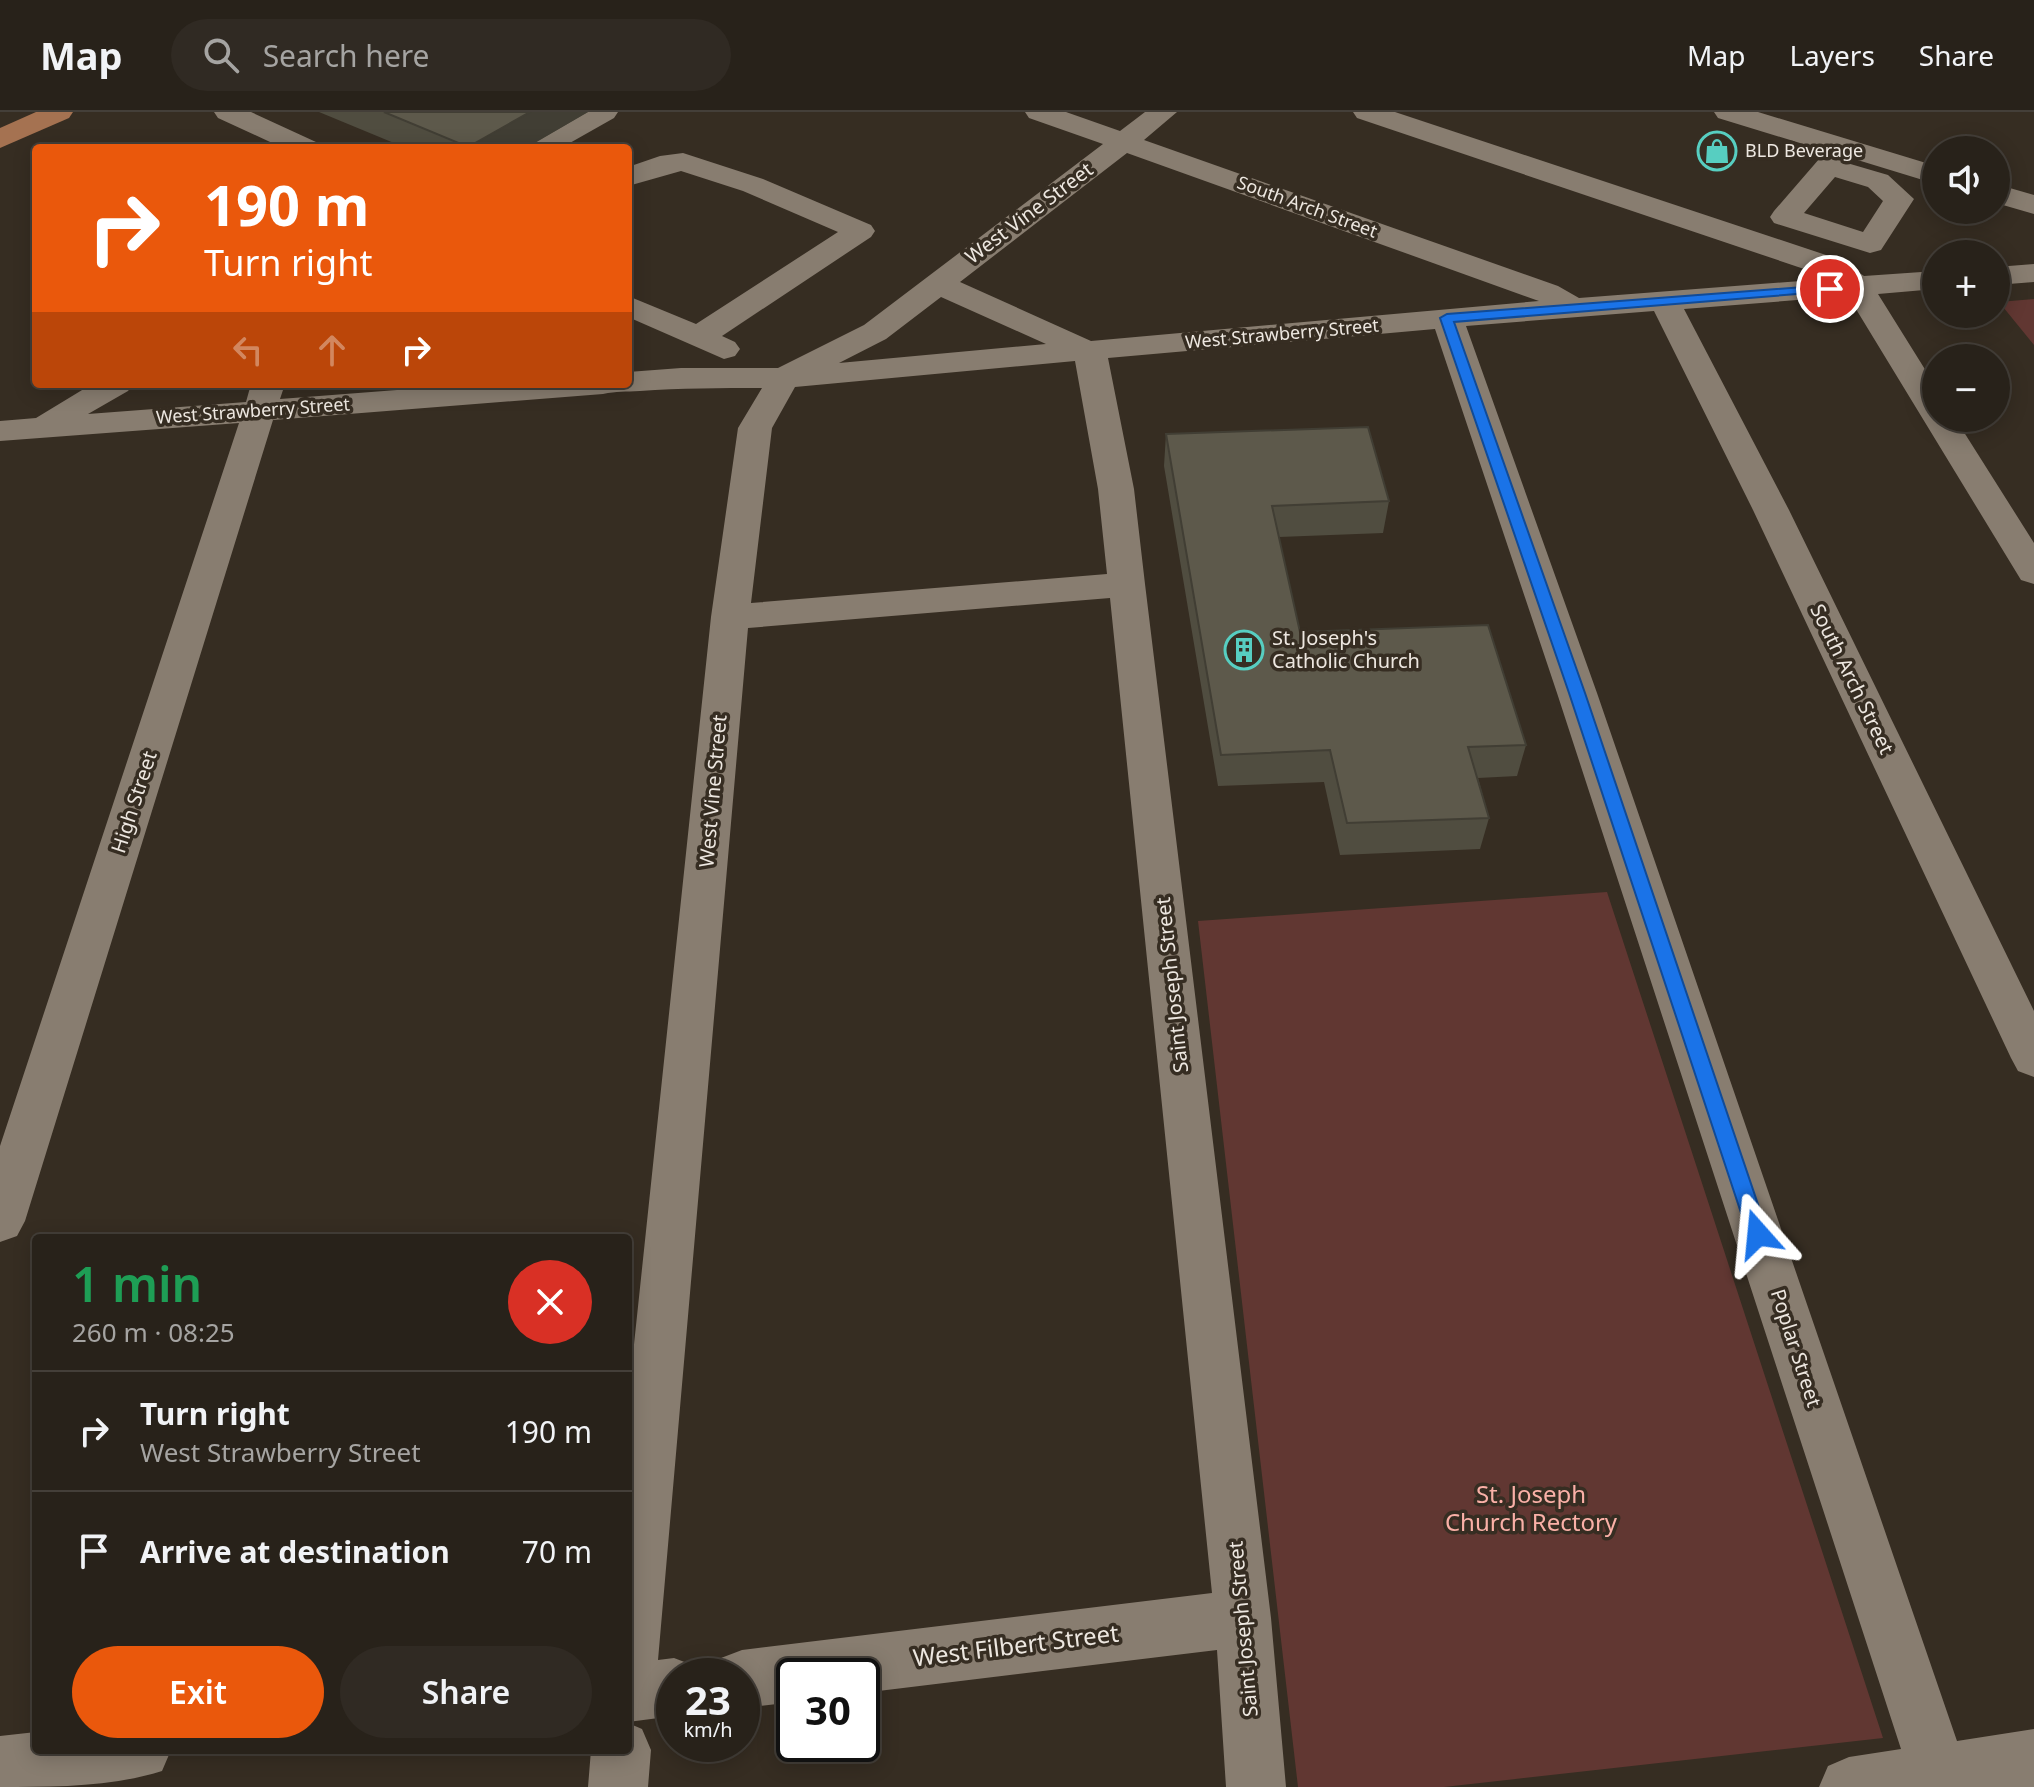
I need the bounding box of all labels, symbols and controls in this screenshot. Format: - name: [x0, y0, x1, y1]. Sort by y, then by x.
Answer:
- search box: [171, 19, 731, 91]
- text: Map: [40, 29, 123, 81]
- icon: search: [199, 33, 243, 77]
- text: Search here: [263, 35, 430, 76]
- text: Map: [1687, 36, 1745, 74]
- text: Layers: [1789, 36, 1875, 74]
- text: Share: [1919, 36, 1994, 74]
- shop icon: BLD Beverage: [1696, 130, 1738, 172]
- map controls: [1922, 136, 2010, 432]
- button: sound: [1922, 136, 2010, 224]
- place label: BLD Beverage: [1745, 138, 1863, 162]
- street label: West Vine Street: [959, 156, 1098, 270]
- text: 190 m: [204, 166, 369, 242]
- street label: South Arch Street: [1234, 170, 1381, 243]
- icon: right: [72, 176, 176, 280]
- text: Turn right: [204, 238, 372, 287]
- button: +: [1922, 240, 2010, 328]
- pin: [1796, 255, 1864, 323]
- icon: arrive: [1808, 267, 1852, 311]
- street label: West Strawberry Street: [1184, 313, 1380, 353]
- icon: left: [226, 328, 270, 372]
- icon: ahead: [310, 328, 354, 372]
- icon: right: [394, 328, 438, 372]
- button: −: [1922, 344, 2010, 432]
- street label: West Strawberry Street: [155, 391, 351, 429]
- street label: South Arch Street: [1804, 599, 1901, 758]
- place label: St. Joseph's Catholic Church: [1272, 624, 1420, 674]
- building icon: St. Joseph's Catholic Church: [1223, 629, 1265, 671]
- street label: West Vine Street: [692, 713, 733, 869]
- street label: High Street: [104, 747, 163, 856]
- street label: Saint Joseph Street: [1149, 896, 1194, 1074]
- position arrow: [1716, 1192, 1800, 1276]
- text: 1 min: [72, 1251, 202, 1316]
- button: close: [508, 1260, 592, 1344]
- street label: Poplar Street: [1765, 1286, 1828, 1410]
- text: 260 m · 08:25: [72, 1314, 235, 1350]
- text: Turn right: [140, 1393, 290, 1434]
- icon: right: [72, 1409, 116, 1453]
- text: 190 m: [505, 1411, 592, 1452]
- text: West Strawberry Street: [140, 1434, 421, 1470]
- park label: St. Joseph Church Rectory: [1445, 1477, 1618, 1538]
- icon: arrive: [72, 1529, 116, 1573]
- text: Arrive at destination: [140, 1531, 450, 1572]
- text: 70 m: [522, 1531, 592, 1572]
- street label: Saint Joseph Street: [1221, 1540, 1264, 1718]
- street label: West Filbert Street: [911, 1615, 1121, 1673]
- button: Exit: [72, 1646, 324, 1738]
- button: Share: [340, 1646, 592, 1738]
- speed limit sign: 30: [776, 1658, 880, 1762]
- text: 23: [685, 1672, 731, 1727]
- text: km/h: [683, 1716, 733, 1743]

